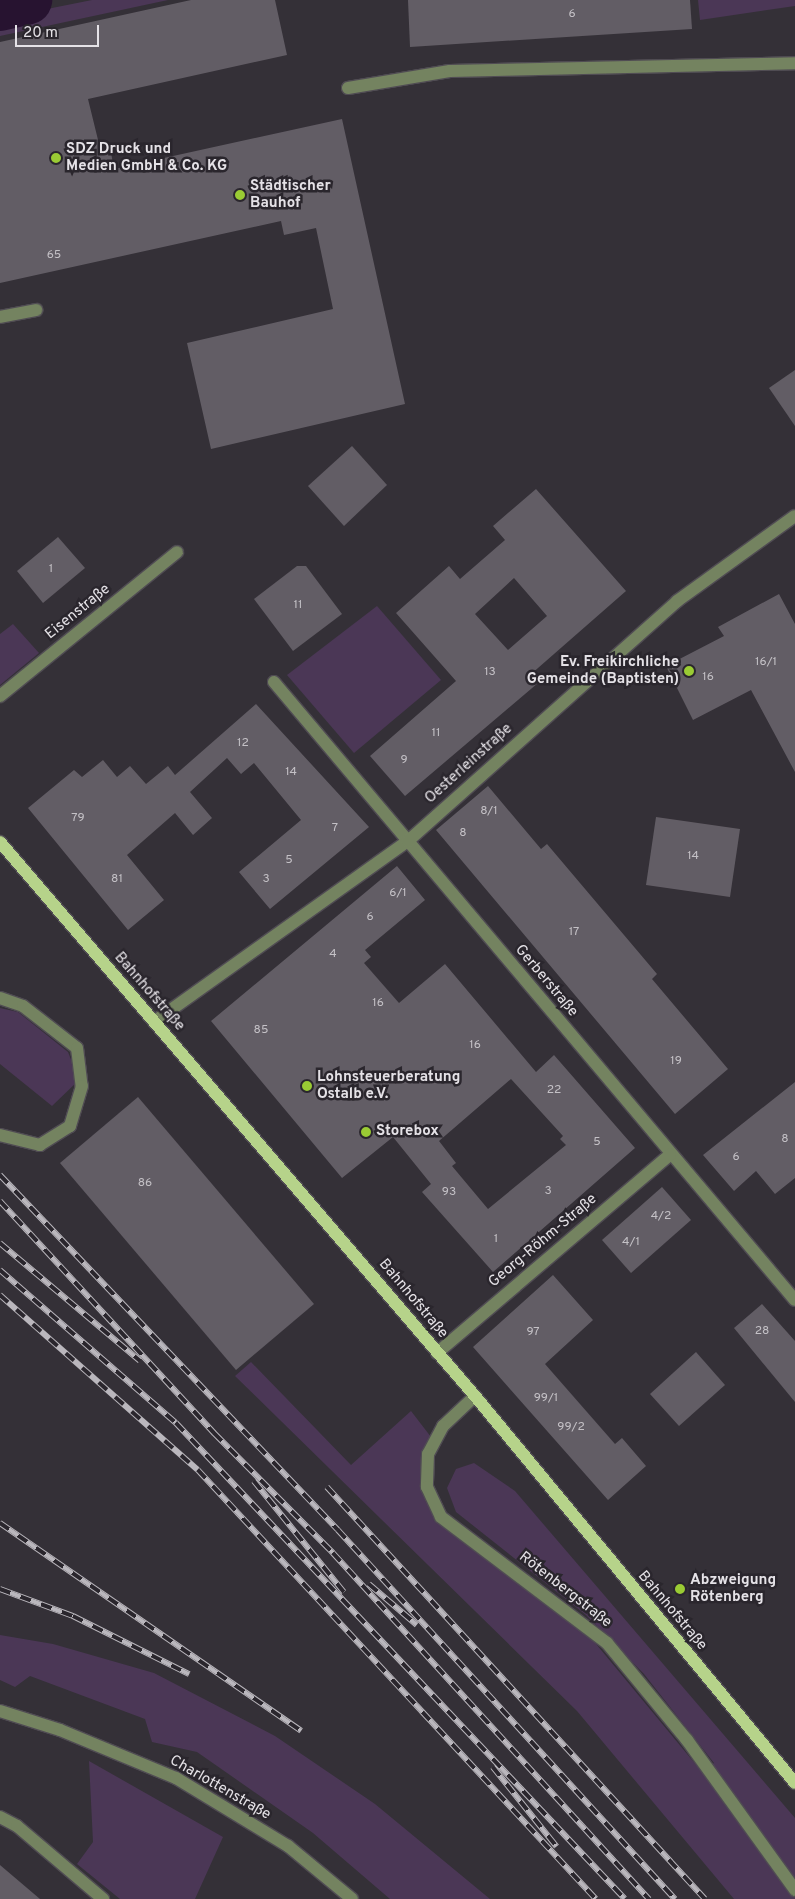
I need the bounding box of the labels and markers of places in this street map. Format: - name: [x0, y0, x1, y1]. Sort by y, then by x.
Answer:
- place label: SDZ Druck und Medien GmbH & Co. KG: [66, 140, 227, 175]
- marker: SDZ Druck und Medien GmbH & Co. KG: [50, 152, 62, 164]
- place label: Städtischer Bauhof: [250, 177, 331, 212]
- marker: Städtischer Bauhof: [234, 189, 246, 201]
- place label: Ev. Freikirchliche Gemeinde (Baptisten): [527, 653, 679, 688]
- marker: Ev. Freikirchliche Gemeinde (Baptisten): [683, 665, 695, 677]
- place label: Lohnsteuerberatung Ostalb e.V.: [317, 1068, 460, 1103]
- marker: Lohnsteuerberatung Ostalb e.V.: [301, 1080, 313, 1092]
- place label: Storebox: [376, 1123, 439, 1141]
- marker: Storebox: [360, 1126, 372, 1138]
- place label: Abzweigung Rötenberg: [690, 1571, 776, 1606]
- marker: Abzweigung Rötenberg: [674, 1583, 686, 1595]

